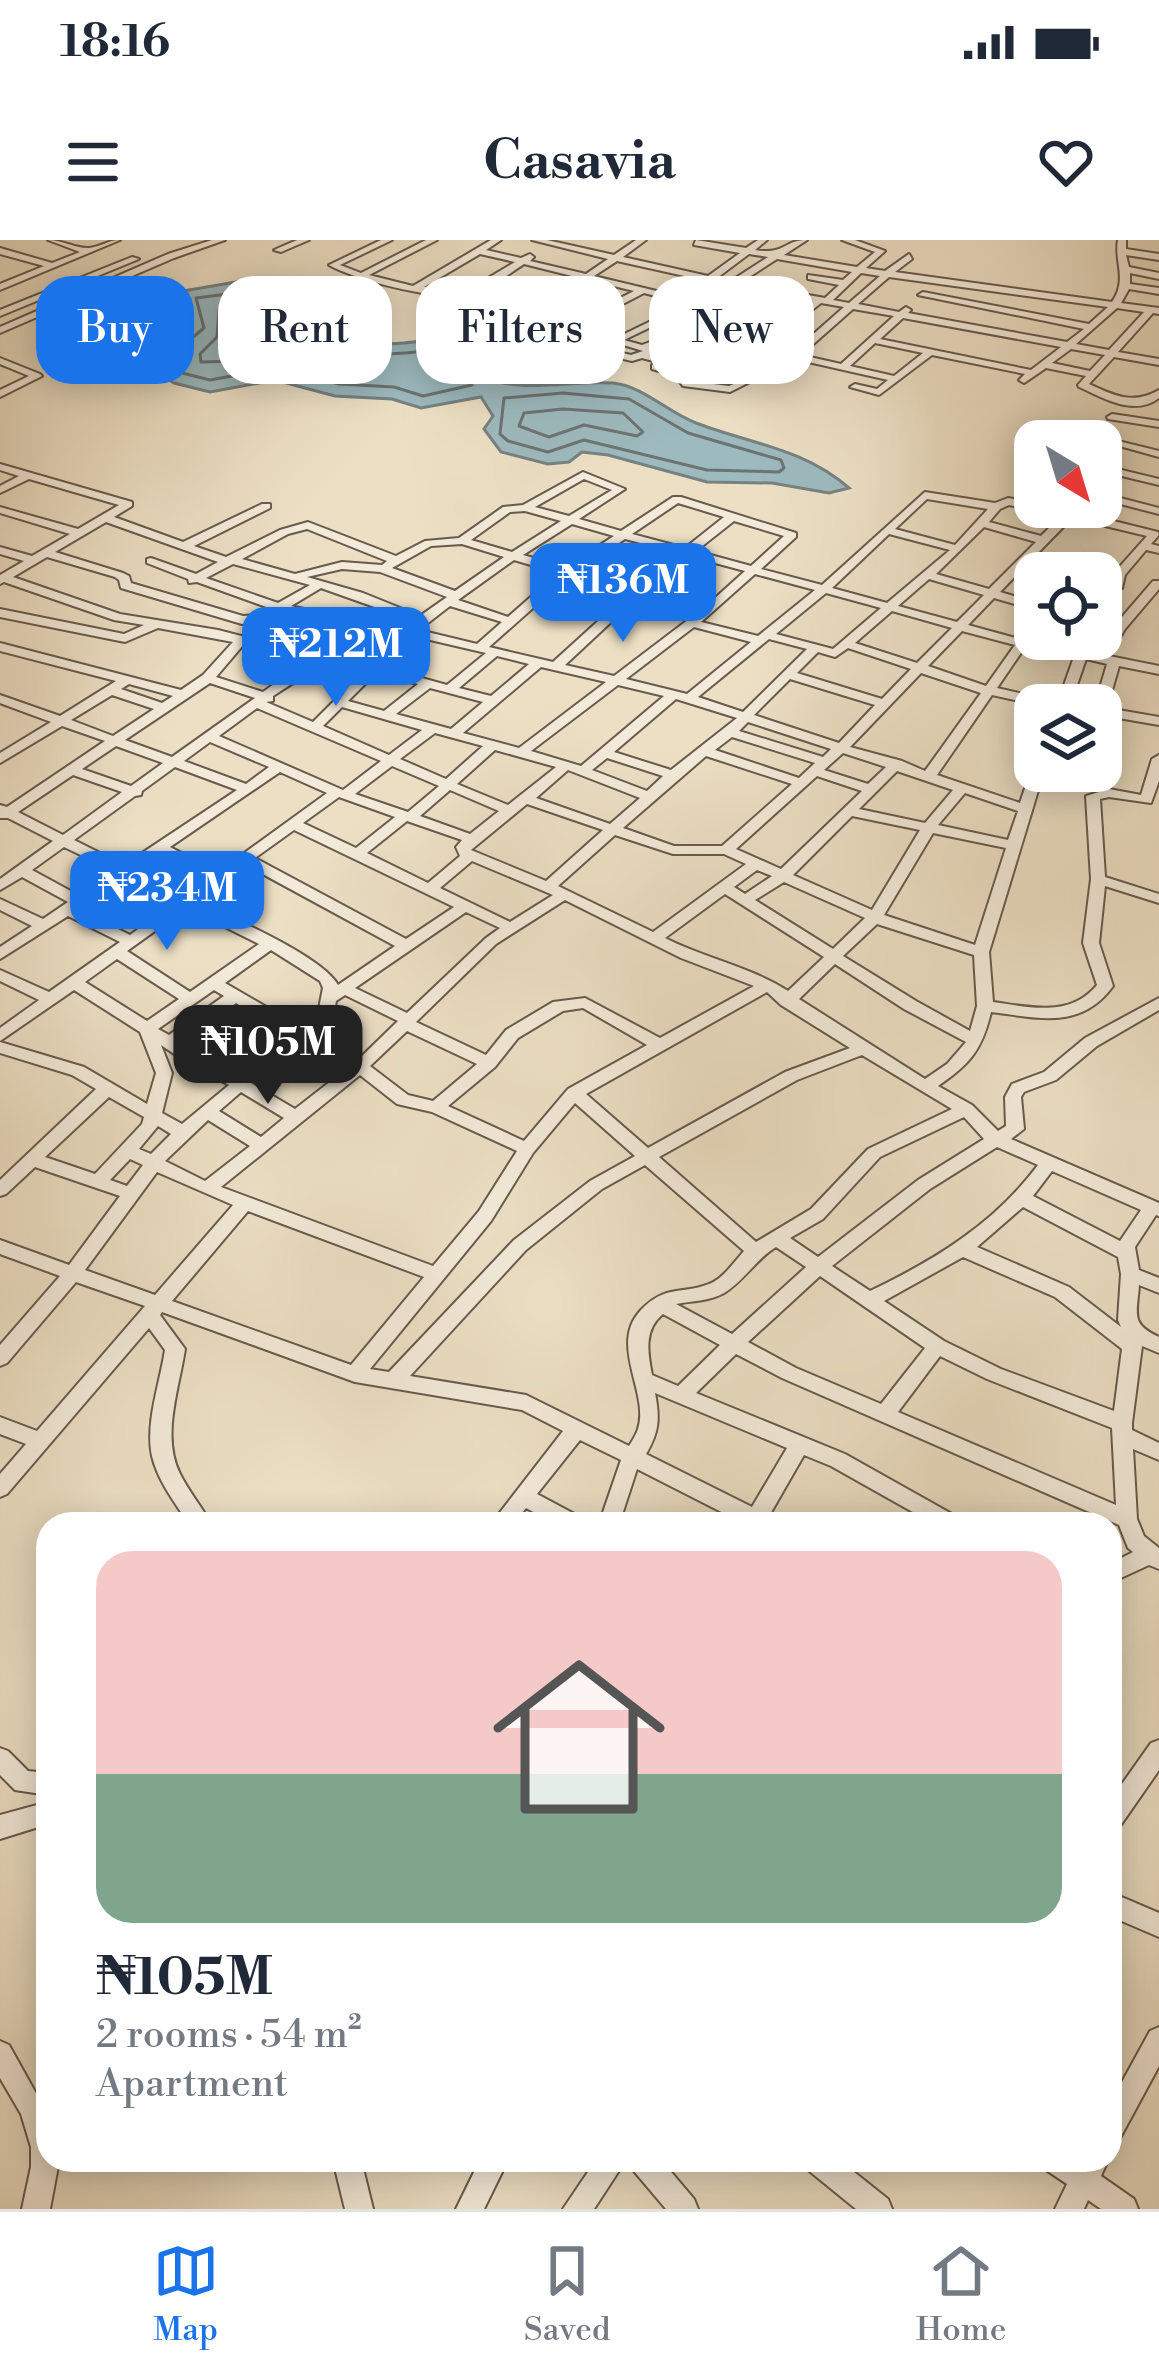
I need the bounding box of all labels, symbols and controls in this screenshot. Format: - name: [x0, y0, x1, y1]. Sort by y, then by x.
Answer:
- text: 18:16: [60, 14, 170, 71]
- text: Casavia: [483, 128, 676, 196]
- icon: menu: [60, 129, 126, 195]
- icon: heart: [1033, 129, 1099, 195]
- chip: Buy: [36, 276, 194, 384]
- chip: Rent: [218, 276, 392, 384]
- chip: Filters: [416, 276, 625, 384]
- chip: New: [649, 276, 814, 384]
- north arrow: [1014, 420, 1122, 528]
- map controls: [1014, 420, 1122, 792]
- pin: ₦136M: [539, 543, 707, 645]
- button: locate: [1014, 552, 1122, 660]
- text: ₦136M: [557, 557, 689, 606]
- pin: ₦212M: [252, 607, 420, 709]
- text: ₦212M: [269, 621, 403, 670]
- button: layers: [1014, 684, 1122, 792]
- pin: ₦234M: [83, 851, 251, 953]
- text: ₦234M: [97, 865, 237, 914]
- pin: ₦105M: [184, 1005, 352, 1107]
- text: ₦105M: [200, 1019, 336, 1068]
- icon: home: [471, 1629, 687, 1845]
- text: ₦105M: [96, 1947, 273, 2011]
- text: 2 rooms · 54 m²: [96, 2011, 362, 2060]
- text: Apartment: [96, 2060, 288, 2109]
- tab: Map: [153, 2238, 219, 2351]
- tab: Saved: [524, 2238, 611, 2351]
- tab: Home: [916, 2238, 1006, 2351]

